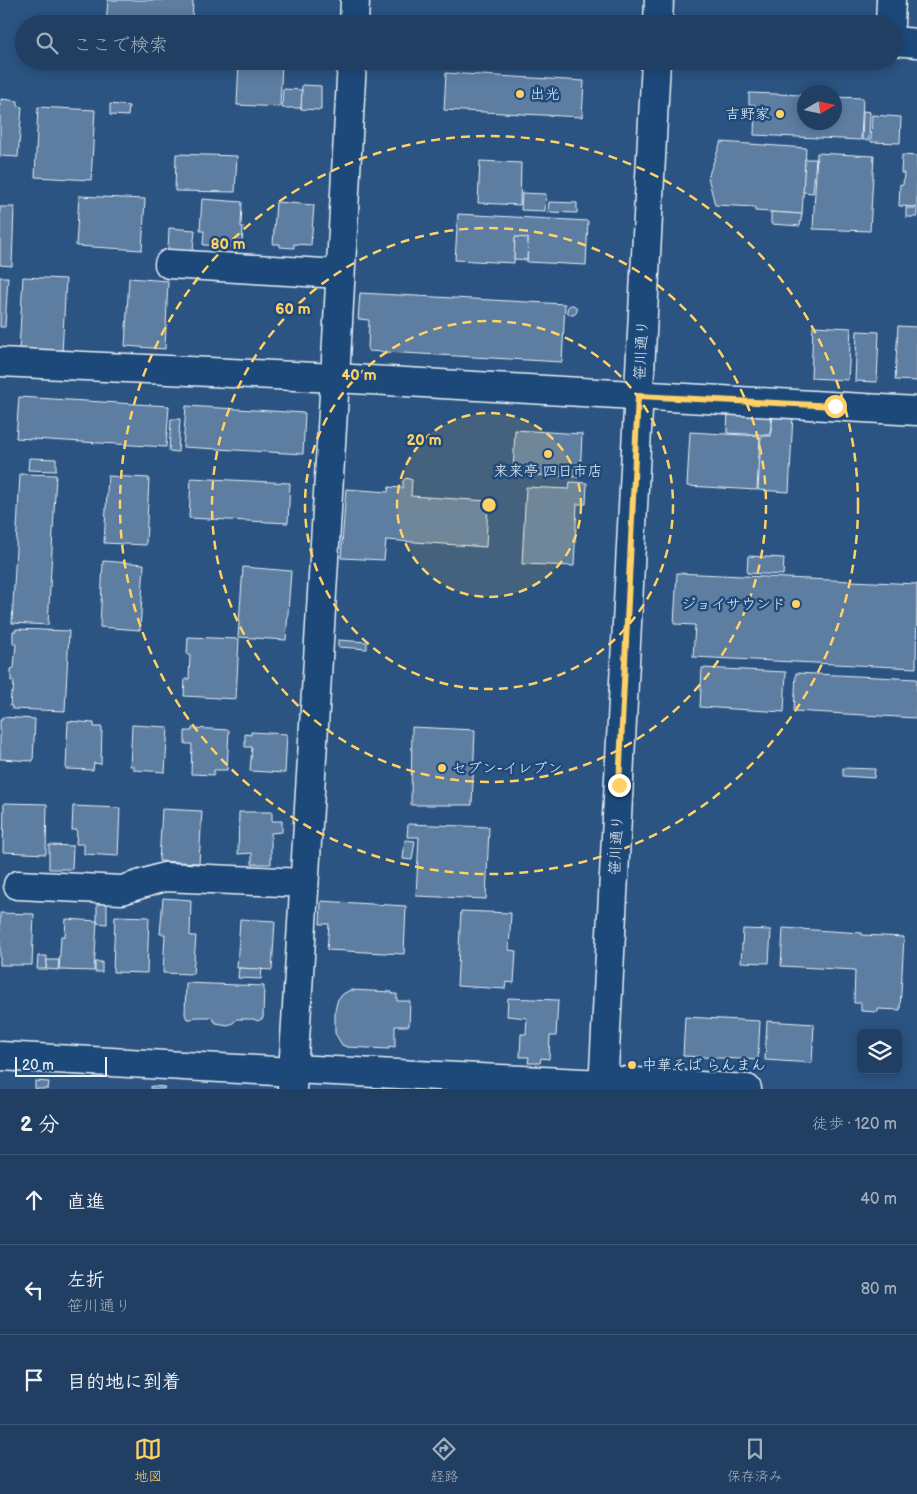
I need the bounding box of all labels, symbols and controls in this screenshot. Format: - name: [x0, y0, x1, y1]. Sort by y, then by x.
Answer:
- search box: [15, 15, 902, 70]
- icon: search: [33, 29, 61, 57]
- text: ここで検索: [73, 34, 168, 57]
- place label: 出光: [530, 85, 560, 104]
- north arrow: [797, 85, 842, 130]
- marker: 出光: [514, 88, 526, 100]
- place label: 吉野家: [725, 105, 770, 124]
- marker: 吉野家: [774, 108, 786, 120]
- text: 80 m: [210, 235, 246, 254]
- text: 60 m: [275, 300, 311, 319]
- street label: 笹川通り: [630, 320, 653, 380]
- text: 40 m: [341, 366, 377, 385]
- route start: [824, 395, 847, 418]
- text: 20 m: [407, 431, 442, 450]
- marker: 来来亭 四日市店: [542, 448, 554, 460]
- place label: 来来亭 四日市店: [493, 462, 603, 481]
- centre of rings: [480, 496, 498, 514]
- place label: ジョイサウンド: [681, 595, 786, 614]
- marker: ジョイサウンド: [790, 598, 802, 610]
- place label: セブン-イレブン: [452, 759, 563, 778]
- marker: セブン-イレブン: [436, 762, 448, 774]
- route end: [608, 774, 631, 797]
- street label: 笹川通り: [605, 815, 628, 875]
- map controls: [857, 1029, 902, 1074]
- button: layers: [857, 1029, 902, 1074]
- scale bar: [15, 1054, 108, 1077]
- place label: 中華そば らんまん: [642, 1056, 766, 1075]
- text: 20 m: [22, 1057, 54, 1074]
- marker: 中華そば らんまん: [626, 1059, 638, 1071]
- text: 2 分: [20, 1112, 59, 1137]
- text: 徒歩 · 120 m: [812, 1115, 897, 1134]
- icon: ahead: [20, 1186, 48, 1214]
- text: 40 m: [860, 1190, 897, 1209]
- text: 直進: [67, 1191, 105, 1214]
- text: 左折: [67, 1269, 105, 1292]
- icon: left: [20, 1276, 48, 1304]
- text: 80 m: [861, 1280, 897, 1299]
- text: 笹川通り: [67, 1297, 131, 1316]
- icon: arrive: [20, 1366, 48, 1394]
- text: 目的地に到着: [67, 1371, 181, 1394]
- tab: 地図: [134, 1435, 162, 1485]
- tab: 経路: [430, 1435, 458, 1485]
- tab: 保存済み: [727, 1435, 783, 1485]

